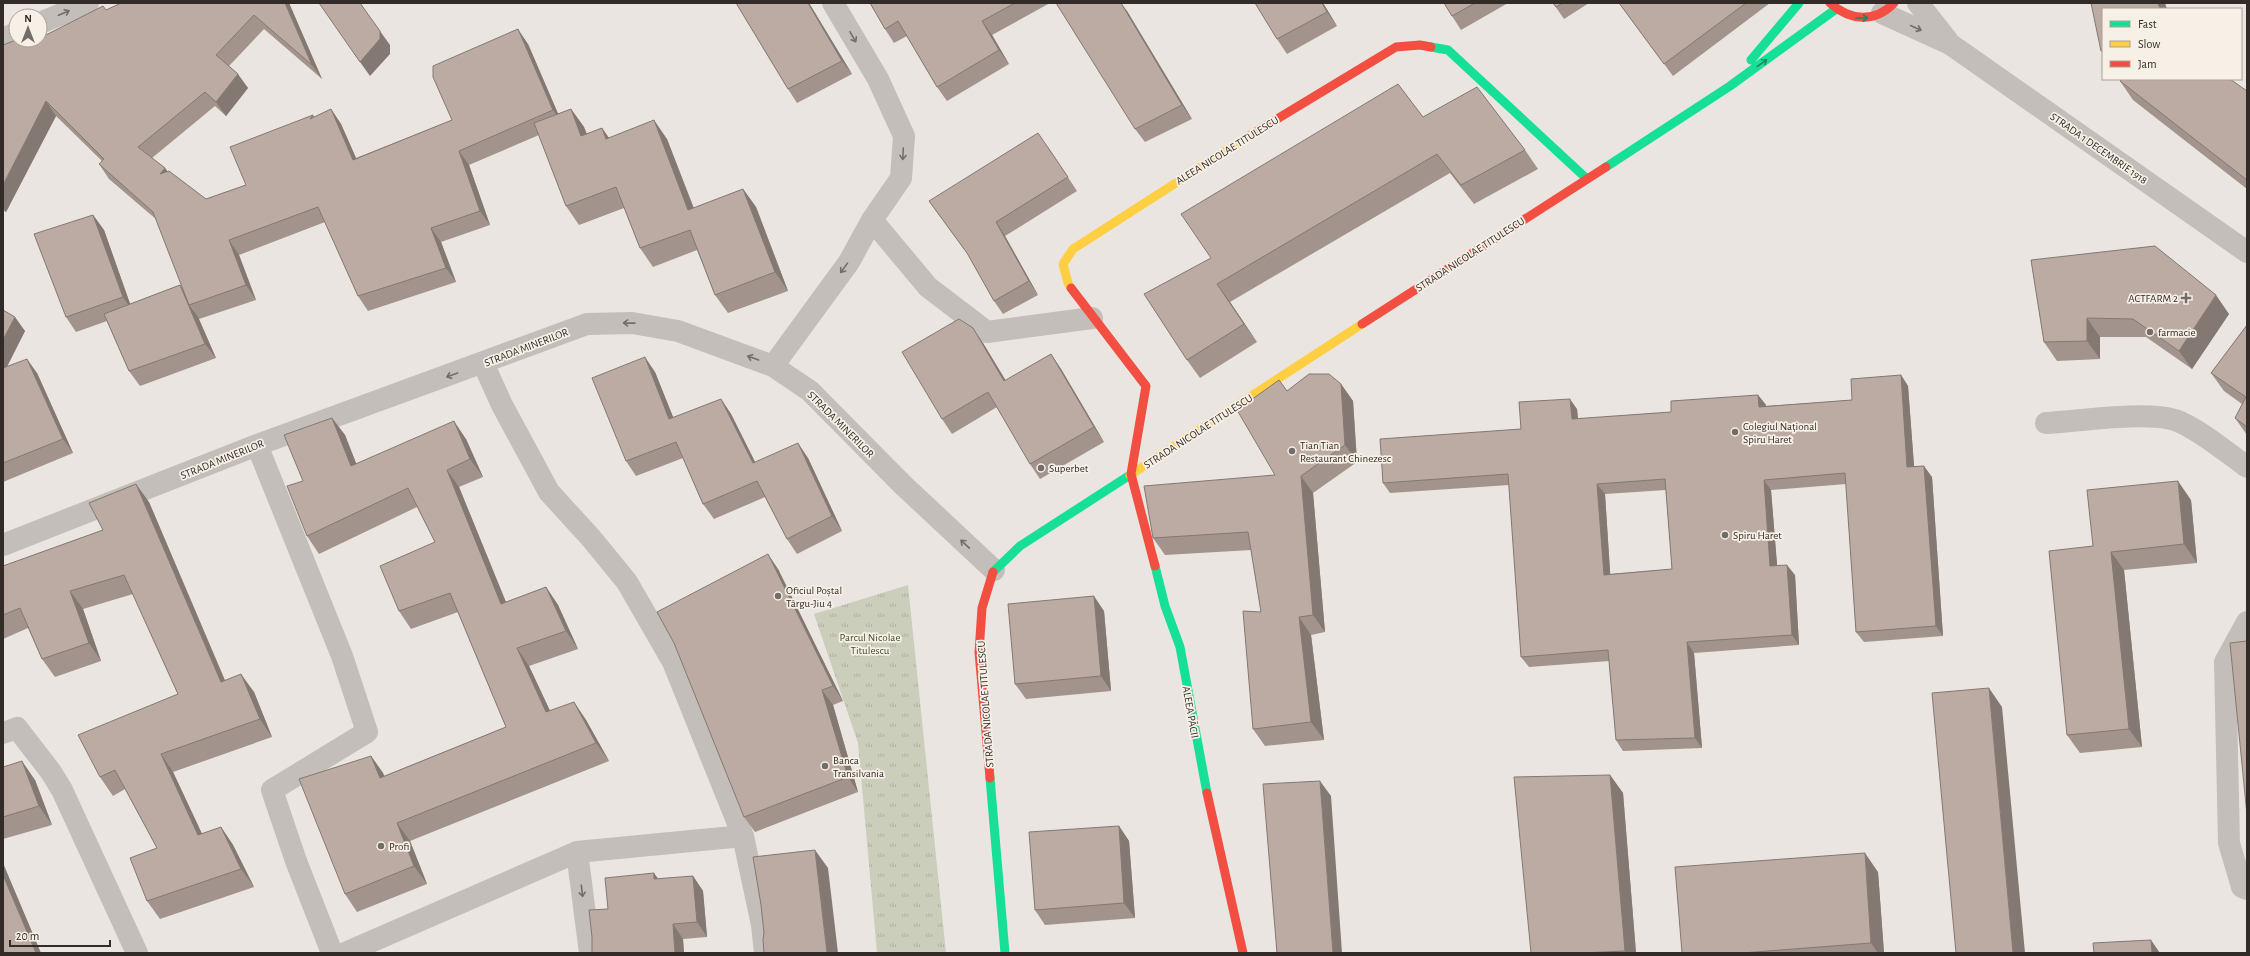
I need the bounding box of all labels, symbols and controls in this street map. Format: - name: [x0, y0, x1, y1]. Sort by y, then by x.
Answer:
- north arrow: [8, 8, 48, 48]
- legend: [2102, 8, 2242, 80]
- one-way arrow: [58, 9, 70, 16]
- text: N: [24, 13, 32, 24]
- one-way arrow: [1855, 14, 1868, 22]
- text: Fast: [2138, 18, 2157, 30]
- one-way arrow: [1910, 25, 1922, 33]
- one-way arrow: [850, 31, 858, 43]
- text: Slow: [2138, 38, 2160, 50]
- text: Jam: [2138, 58, 2157, 70]
- one-way arrow: [1756, 59, 1767, 67]
- street label: STRADA 1 DECEMBRIE 1918: [2048, 111, 2149, 186]
- street label: ALEEA NICOLAE TITULESCU: [1174, 114, 1281, 187]
- one-way arrow: [899, 147, 906, 160]
- street label: STRADA NICOLAE TITULESCU: [1414, 215, 1527, 294]
- one-way arrow: [840, 262, 848, 273]
- place label: ACTFARM 2: [2128, 293, 2178, 304]
- marker: ACTFARM 2: [2181, 293, 2191, 303]
- one-way arrow: [623, 319, 636, 327]
- street label: STRADA MINERILOR: [483, 326, 570, 369]
- marker: farmacie: [2145, 327, 2155, 337]
- place label: farmacie: [2158, 327, 2196, 338]
- one-way arrow: [747, 354, 760, 361]
- one-way arrow: [446, 371, 458, 379]
- street label: STRADA MINERILOR: [805, 389, 876, 460]
- street label: STRADA NICOLAE TITULESCU: [1142, 392, 1255, 471]
- place label: Colegiul Național Spiru Haret: [1743, 421, 1817, 445]
- marker: Colegiul Național Spiru Haret: [1730, 427, 1740, 437]
- street label: STRADA MINERILOR: [179, 438, 265, 481]
- place label: Tian Tian Restaurant Chinezesc: [1300, 440, 1392, 464]
- marker: Tian Tian Restaurant Chinezesc: [1287, 446, 1297, 456]
- marker: Superbet: [1036, 463, 1046, 473]
- place label: Superbet: [1049, 463, 1089, 474]
- marker: Spiru Haret: [1720, 530, 1730, 540]
- place label: Spiru Haret: [1733, 530, 1782, 541]
- one-way arrow: [960, 539, 970, 548]
- place label: Oficiul Poștal Târgu-Jiu 4: [786, 585, 842, 609]
- marker: Oficiul Poștal Târgu-Jiu 4: [773, 591, 783, 601]
- park label: Parcul Nicolae Titulescu: [840, 632, 901, 656]
- street label: STRADA NICOLAE TITULESCU: [976, 640, 995, 768]
- street label: ALEEA PĂCII: [1181, 685, 1200, 739]
- place label: Banca Transilvania: [833, 755, 884, 779]
- marker: Banca Transilvania: [820, 761, 830, 771]
- marker: Profi: [376, 841, 386, 851]
- place label: Profi: [389, 841, 409, 852]
- one-way arrow: [578, 884, 586, 897]
- scale bar: [10, 922, 110, 948]
- text: 20 m: [16, 930, 39, 942]

